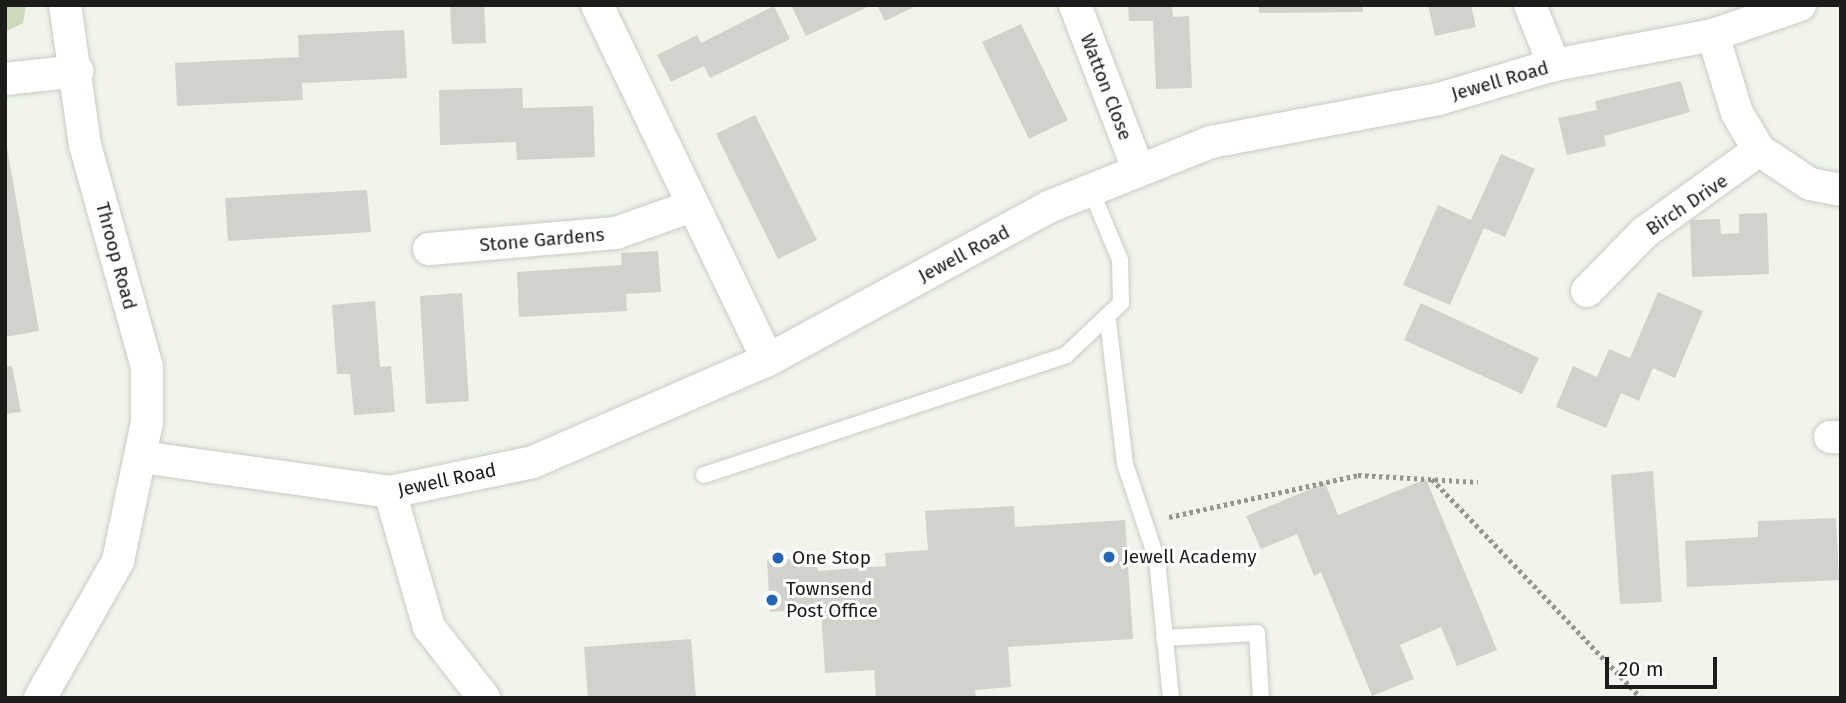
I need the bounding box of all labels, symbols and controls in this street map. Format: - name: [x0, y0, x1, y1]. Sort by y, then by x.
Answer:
- street label: Watton Close: [1075, 30, 1137, 144]
- street label: Jewell Road: [1449, 56, 1551, 106]
- street label: Birch Drive: [1642, 169, 1732, 241]
- street label: Throop Road: [91, 200, 141, 312]
- street label: Jewell Road: [914, 220, 1014, 288]
- street label: Stone Gardens: [479, 223, 605, 257]
- street label: Jewell Road: [396, 458, 498, 502]
- place label: Jewell Academy: [1123, 546, 1257, 568]
- place label: One Stop: [792, 547, 871, 569]
- marker: Jewell Academy: [1101, 549, 1117, 565]
- marker: One Stop: [770, 550, 786, 566]
- place label: Townsend Post Office: [786, 578, 878, 622]
- marker: Townsend Post Office: [764, 592, 780, 608]
- scale bar: [1608, 644, 1720, 688]
- text: 20 m: [1618, 656, 1664, 682]

